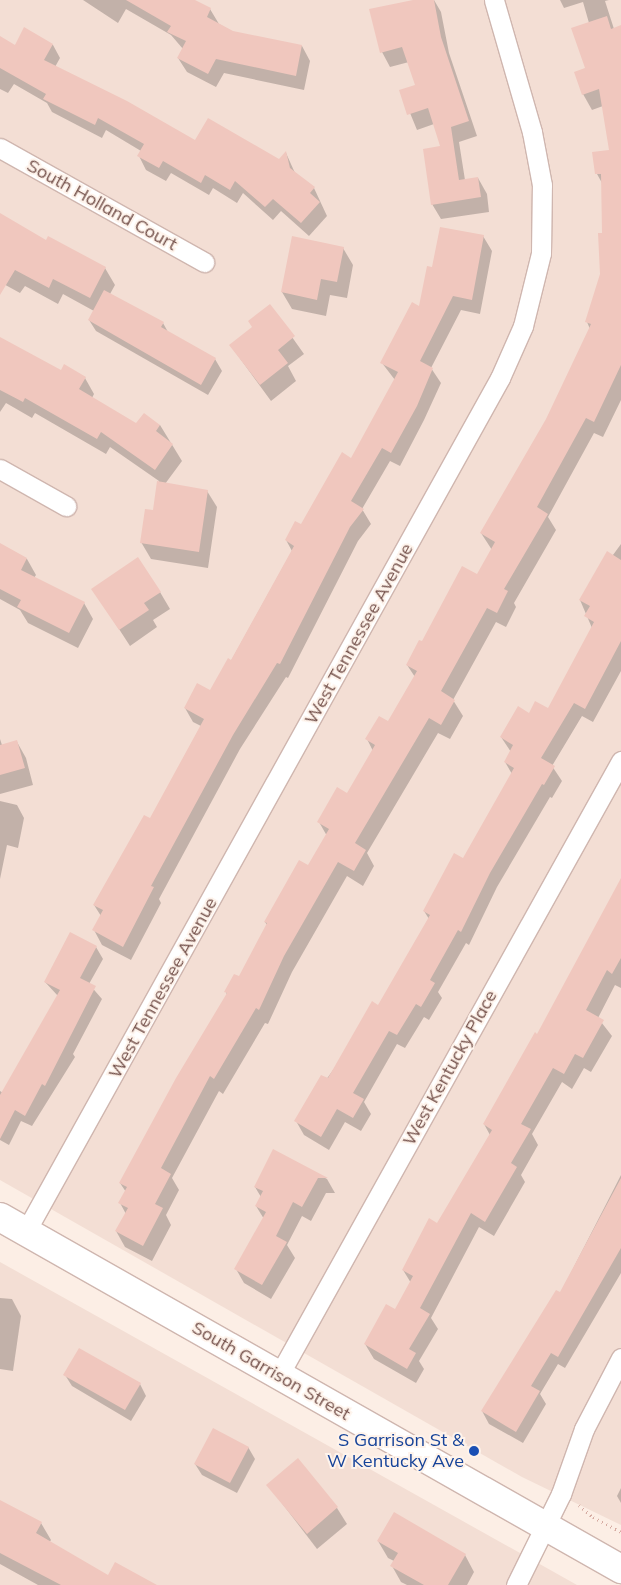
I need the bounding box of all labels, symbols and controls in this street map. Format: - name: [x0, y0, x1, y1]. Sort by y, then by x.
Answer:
- street label: South Holland Court: [23, 155, 181, 255]
- street label: West Tennessee Avenue: [300, 540, 418, 728]
- street label: West Tennessee Avenue: [104, 894, 222, 1082]
- street label: West Kentucky Place: [398, 987, 502, 1149]
- street label: South Garrison Street: [188, 1317, 354, 1425]
- place label: S Garrison St & W Kentucky Ave: [327, 1430, 464, 1472]
- marker: S Garrison St & W Kentucky Ave: [468, 1445, 480, 1457]

